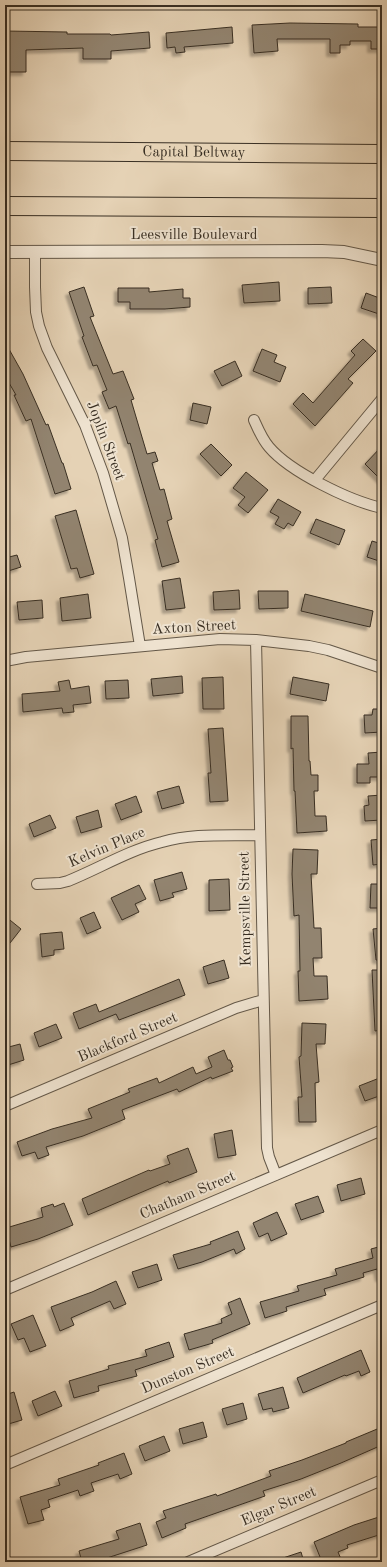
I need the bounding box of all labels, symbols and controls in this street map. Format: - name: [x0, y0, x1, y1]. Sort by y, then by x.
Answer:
- street label: Capital Beltway: [142, 145, 246, 160]
- street label: Leesville Boulevard: [130, 228, 258, 243]
- street label: Joplin Street: [83, 399, 127, 483]
- street label: Axton Street: [152, 618, 236, 638]
- street label: Kelvin Place: [66, 825, 148, 871]
- street label: Kempsville Street: [237, 851, 255, 967]
- street label: Blackford Street: [76, 1010, 180, 1066]
- street label: Chatham Street: [138, 1169, 238, 1223]
- street label: Dunston Street: [139, 1345, 237, 1397]
- street label: Elgar Street: [239, 1484, 319, 1530]

